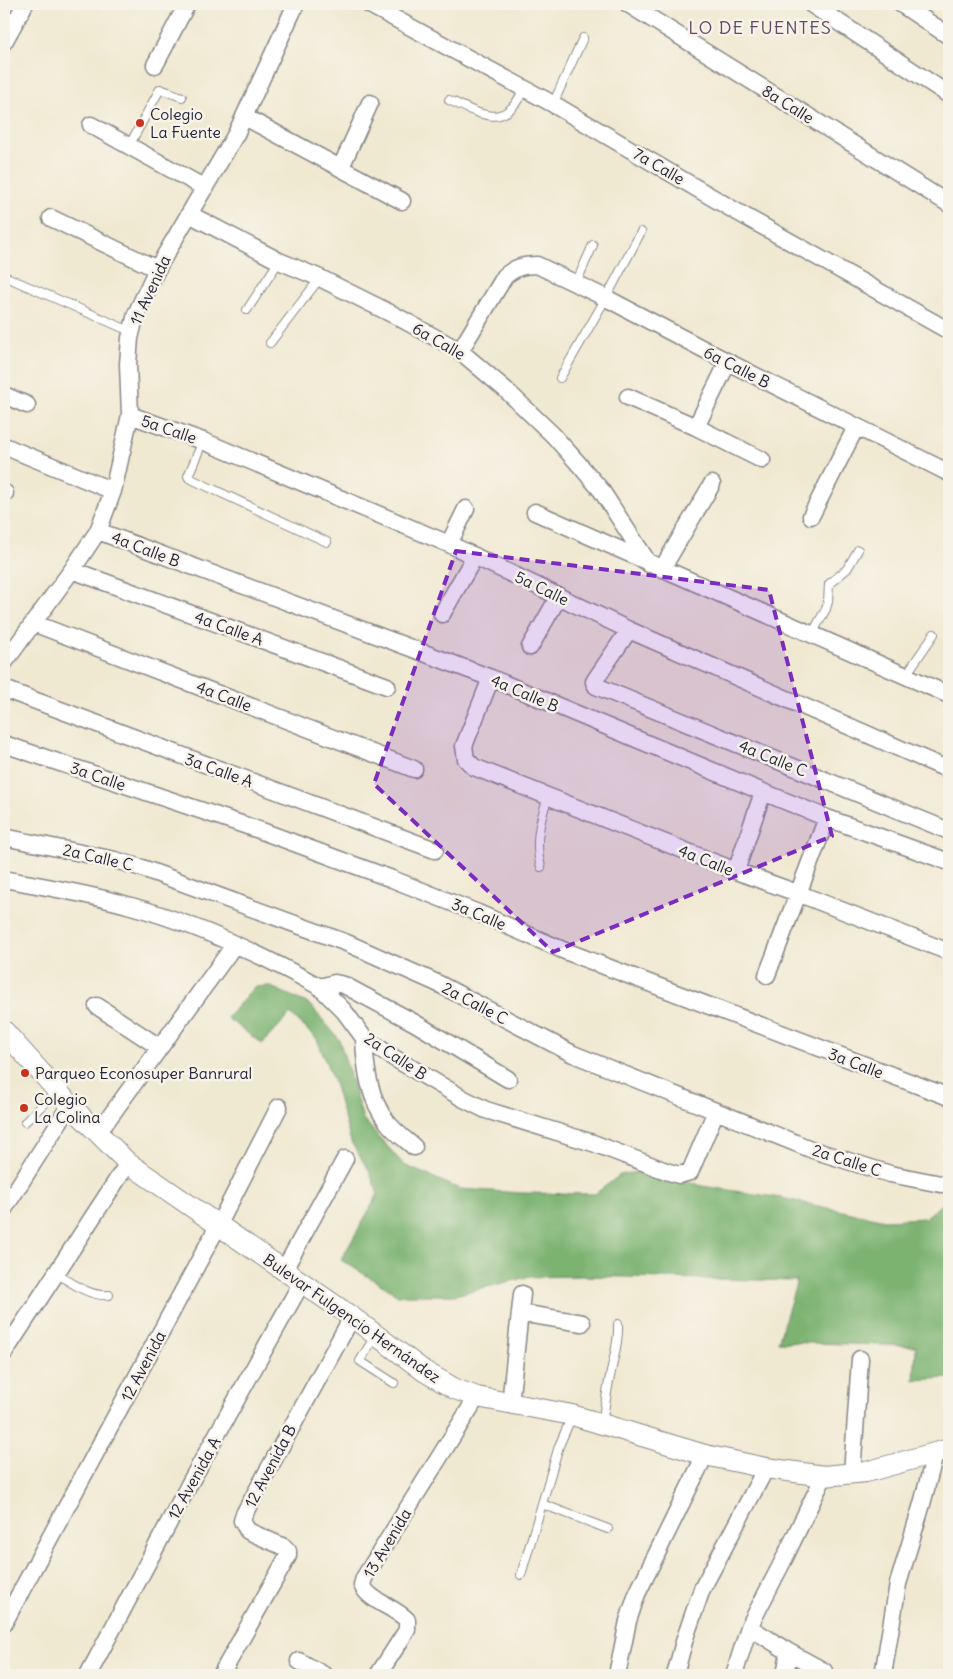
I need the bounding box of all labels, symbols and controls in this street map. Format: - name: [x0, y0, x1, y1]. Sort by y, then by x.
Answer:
- district label: LO DE FUENTES: [688, 16, 832, 39]
- street label: 8a Calle: [758, 80, 818, 128]
- place label: Colegio La Fuente: [150, 104, 221, 142]
- marker: Colegio La Fuente: [134, 117, 146, 129]
- street label: 7a Calle: [630, 143, 688, 189]
- street label: 11 Avenida: [125, 252, 175, 328]
- street label: 6a Calle: [409, 318, 469, 364]
- street label: 6a Calle B: [700, 342, 774, 392]
- street label: 5a Calle: [139, 410, 199, 448]
- street label: 4a Calle B: [109, 527, 183, 571]
- street label: 5a Calle: [512, 566, 572, 610]
- street label: 4a Calle A: [192, 606, 266, 650]
- street label: 4a Calle B: [488, 670, 562, 716]
- street label: 4a Calle: [194, 676, 254, 716]
- street label: 4a Calle C: [736, 735, 810, 781]
- street label: 3a Calle A: [182, 748, 256, 792]
- street label: 3a Calle: [68, 757, 128, 795]
- street label: 2a Calle C: [61, 839, 135, 875]
- street label: 4a Calle: [676, 840, 736, 880]
- street label: 3a Calle: [449, 894, 509, 934]
- street label: 2a Calle C: [439, 977, 511, 1029]
- street label: 2a Calle B: [361, 1028, 431, 1084]
- street label: 3a Calle: [826, 1043, 886, 1083]
- place label: Parqueo Econosuper Banrural: [35, 1063, 252, 1083]
- marker: Parqueo Econosuper Banrural: [19, 1067, 31, 1079]
- place label: Colegio La Colina: [34, 1089, 100, 1127]
- marker: Colegio La Colina: [18, 1102, 30, 1114]
- street label: 2a Calle C: [810, 1139, 884, 1181]
- street label: Bulevar Fulgencio Hernández: [260, 1249, 445, 1387]
- street label: 12 Avenida: [116, 1327, 170, 1405]
- street label: 12 Avenida B: [240, 1421, 300, 1511]
- street label: 12 Avenida A: [163, 1433, 225, 1523]
- street label: 13 Avenida: [359, 1505, 415, 1581]

